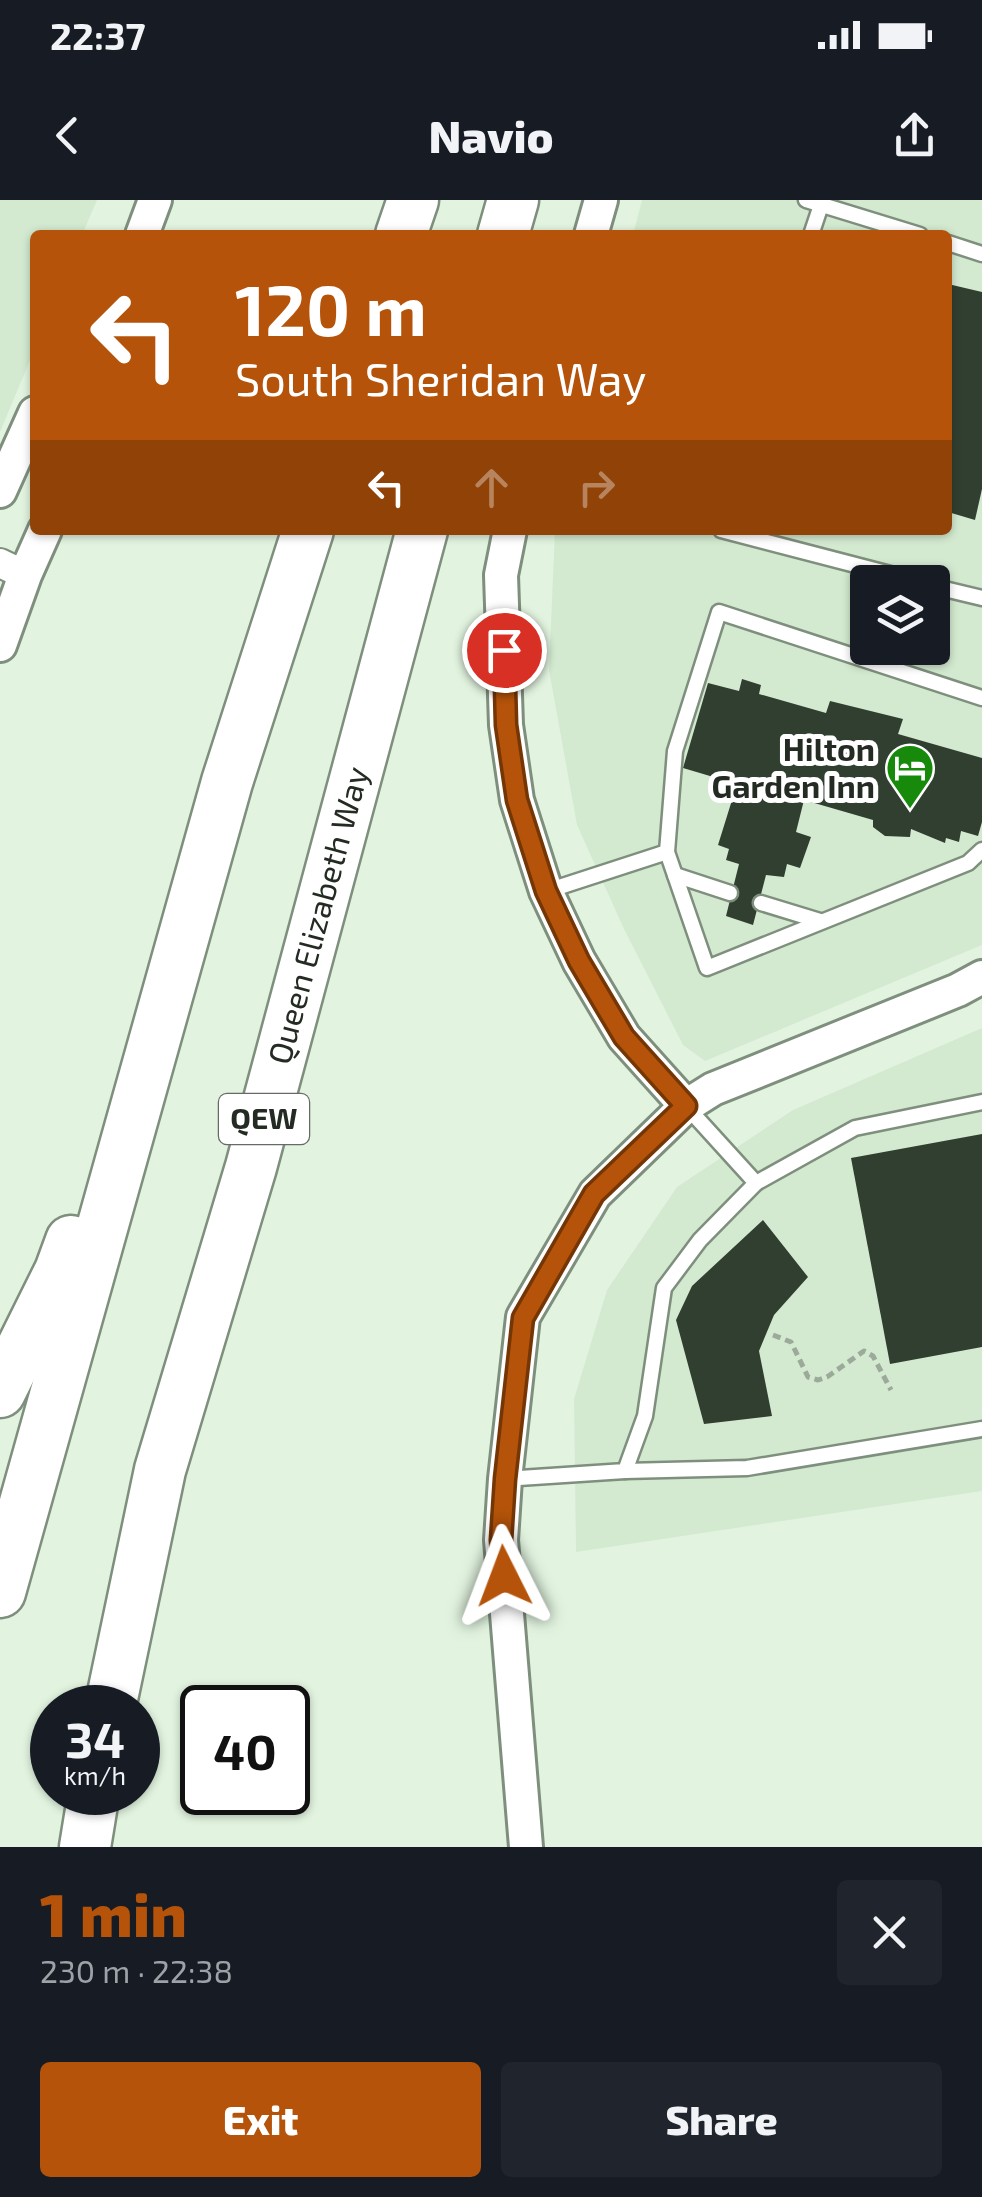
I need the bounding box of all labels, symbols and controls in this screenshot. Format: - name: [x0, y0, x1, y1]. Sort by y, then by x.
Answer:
- text: 22:37: [50, 12, 146, 58]
- icon: back: [40, 108, 95, 163]
- text: Navio: [428, 108, 554, 162]
- icon: share: [887, 108, 942, 163]
- text: 120 m: [235, 266, 427, 350]
- icon: left: [70, 270, 200, 400]
- text: South Sheridan Way: [235, 351, 646, 405]
- icon: left: [359, 460, 414, 515]
- icon: ahead: [464, 460, 519, 515]
- icon: right: [569, 460, 624, 515]
- map controls: [850, 565, 950, 665]
- button: layers: [850, 565, 950, 665]
- pin: [462, 608, 547, 693]
- icon: arrive: [477, 623, 532, 678]
- place label: Hilton Garden Inn: [711, 729, 875, 804]
- hotel icon: Hilton Garden Inn: [884, 742, 936, 810]
- street label: Queen Elizabeth Way: [259, 762, 375, 1068]
- road number: QEW: [219, 1094, 309, 1144]
- position arrow: [452, 1524, 556, 1628]
- speed limit sign: 40: [180, 1685, 310, 1815]
- text: 34: [65, 1708, 125, 1768]
- text: km/h: [64, 1760, 126, 1790]
- text: 1 min: [40, 1877, 187, 1949]
- button: close: [837, 1880, 942, 1985]
- text: 230 m · 22:38: [40, 1951, 233, 1989]
- button: Exit: [40, 2062, 481, 2177]
- button: Share: [501, 2062, 942, 2177]

